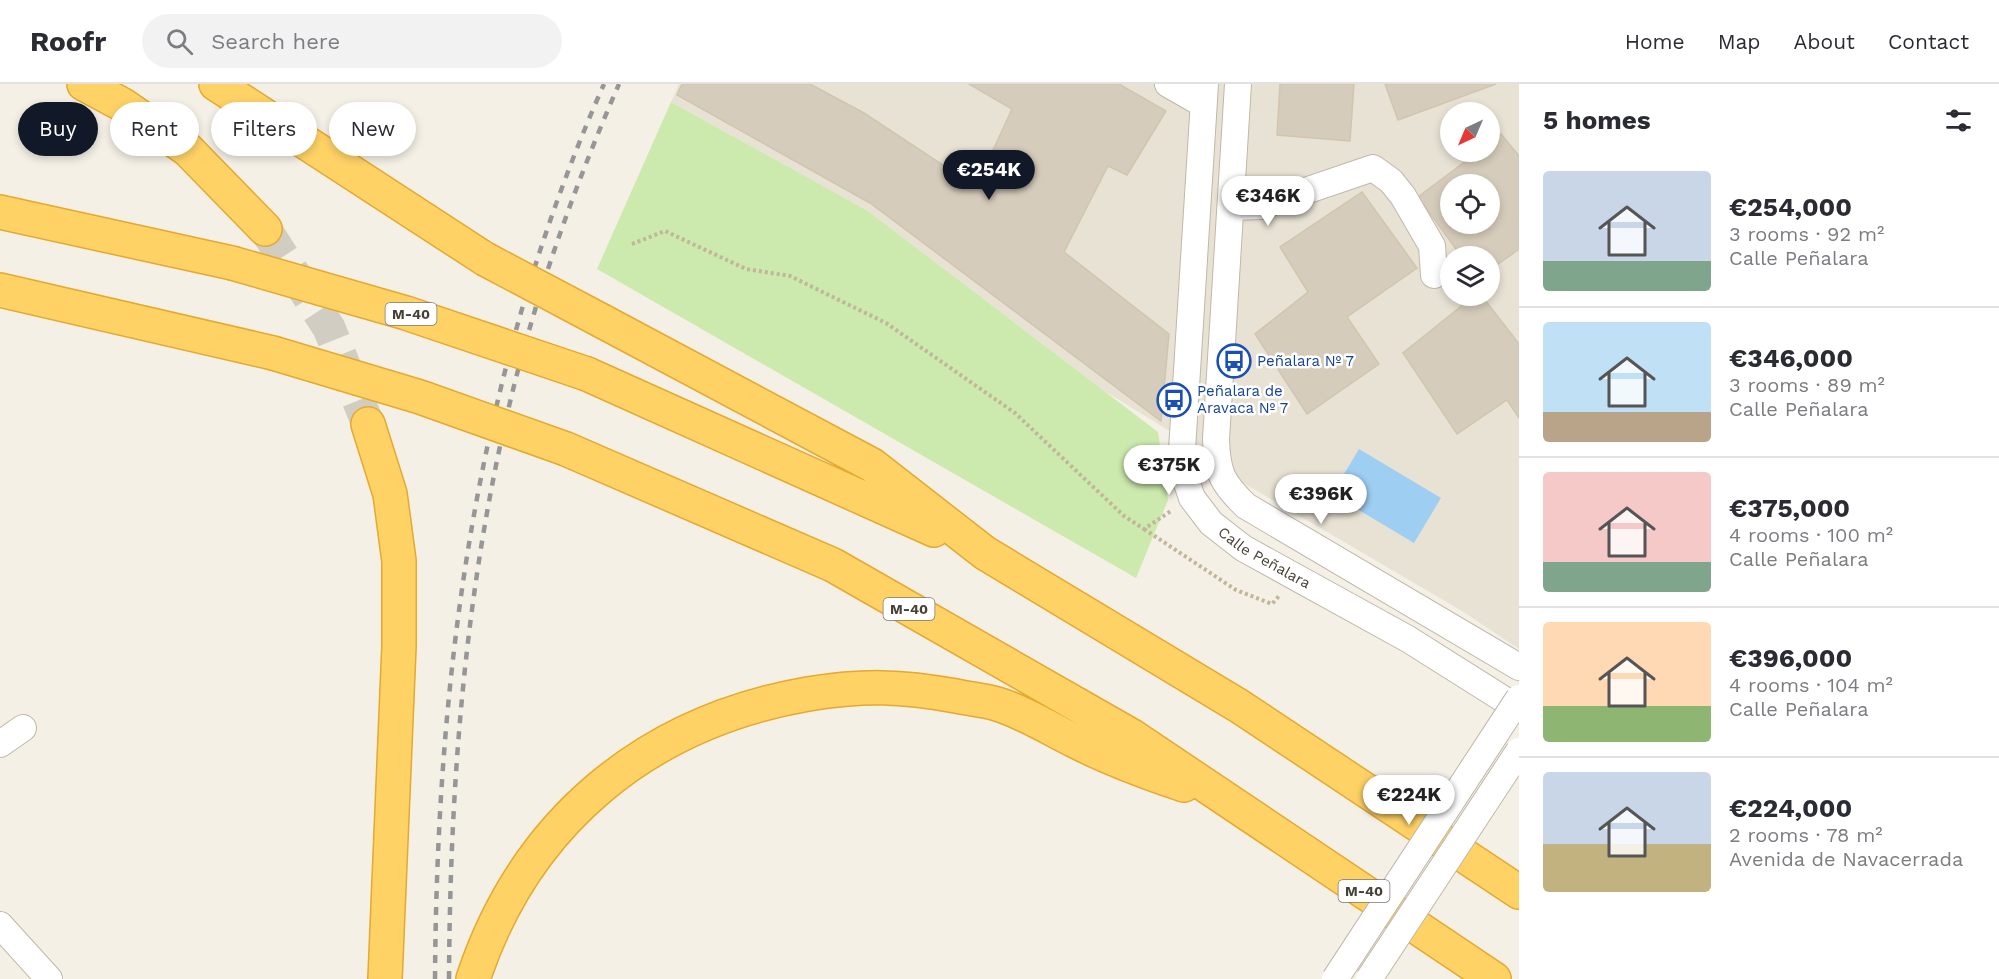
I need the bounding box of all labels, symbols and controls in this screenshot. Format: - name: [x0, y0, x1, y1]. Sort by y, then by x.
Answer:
- search box: [142, 14, 562, 68]
- text: Roofr: [30, 25, 106, 58]
- icon: search: [163, 25, 196, 58]
- text: Search here: [211, 29, 340, 54]
- text: Home: [1625, 29, 1685, 54]
- text: Map: [1718, 29, 1761, 54]
- text: About: [1794, 29, 1855, 54]
- text: Contact: [1888, 29, 1969, 54]
- chip: Buy: [18, 102, 98, 156]
- chip: Rent: [110, 102, 199, 156]
- chip: Filters: [211, 102, 317, 156]
- chip: New: [329, 102, 416, 156]
- north arrow: [1440, 102, 1500, 162]
- map controls: [1440, 102, 1500, 306]
- icon: filters: [1942, 104, 1975, 137]
- text: 5 homes: [1543, 105, 1651, 135]
- pin: €254K: [947, 150, 1031, 201]
- text: €254K: [957, 157, 1021, 181]
- button: locate: [1440, 174, 1500, 234]
- pin: €346K: [1226, 176, 1310, 227]
- text: €346K: [1236, 183, 1301, 207]
- text: €254,000: [1729, 192, 1852, 222]
- icon: home: [1591, 195, 1663, 267]
- text: 3 rooms · 92 m²: [1729, 222, 1884, 246]
- button: layers: [1440, 246, 1500, 306]
- text: Calle Peñalara: [1729, 246, 1869, 270]
- road number: M-40: [386, 303, 436, 325]
- bus stop icon: Peñalara Nº 7: [1216, 343, 1252, 379]
- text: €346,000: [1729, 343, 1853, 373]
- icon: home: [1591, 346, 1663, 418]
- place label: Peñalara Nº 7: [1257, 352, 1354, 370]
- text: 3 rooms · 89 m²: [1729, 373, 1885, 397]
- bus stop icon: Peñalara de Aravaca Nº 7: [1156, 382, 1192, 418]
- place label: Peñalara de Aravaca Nº 7: [1197, 382, 1288, 417]
- text: Calle Peñalara: [1729, 397, 1869, 421]
- pin: €375K: [1127, 445, 1211, 496]
- text: €375K: [1138, 452, 1200, 476]
- pin: €396K: [1279, 474, 1363, 525]
- text: €396K: [1289, 481, 1353, 505]
- text: €375,000: [1729, 493, 1850, 523]
- icon: home: [1591, 496, 1663, 568]
- street label: Calle Peñalara: [1215, 523, 1314, 593]
- text: 4 rooms · 100 m²: [1729, 523, 1893, 547]
- text: Calle Peñalara: [1729, 547, 1869, 571]
- road number: M-40: [884, 598, 934, 620]
- text: €396,000: [1729, 643, 1852, 673]
- icon: home: [1591, 646, 1663, 718]
- text: 4 rooms · 104 m²: [1729, 673, 1893, 697]
- text: Calle Peñalara: [1729, 697, 1869, 721]
- pin: €224K: [1367, 775, 1451, 826]
- text: €224K: [1377, 782, 1441, 806]
- text: €224,000: [1729, 793, 1852, 823]
- icon: home: [1591, 796, 1663, 868]
- text: 2 rooms · 78 m²: [1729, 823, 1883, 847]
- text: Avenida de Navacerrada: [1729, 847, 1963, 871]
- road number: M-40: [1338, 880, 1390, 902]

